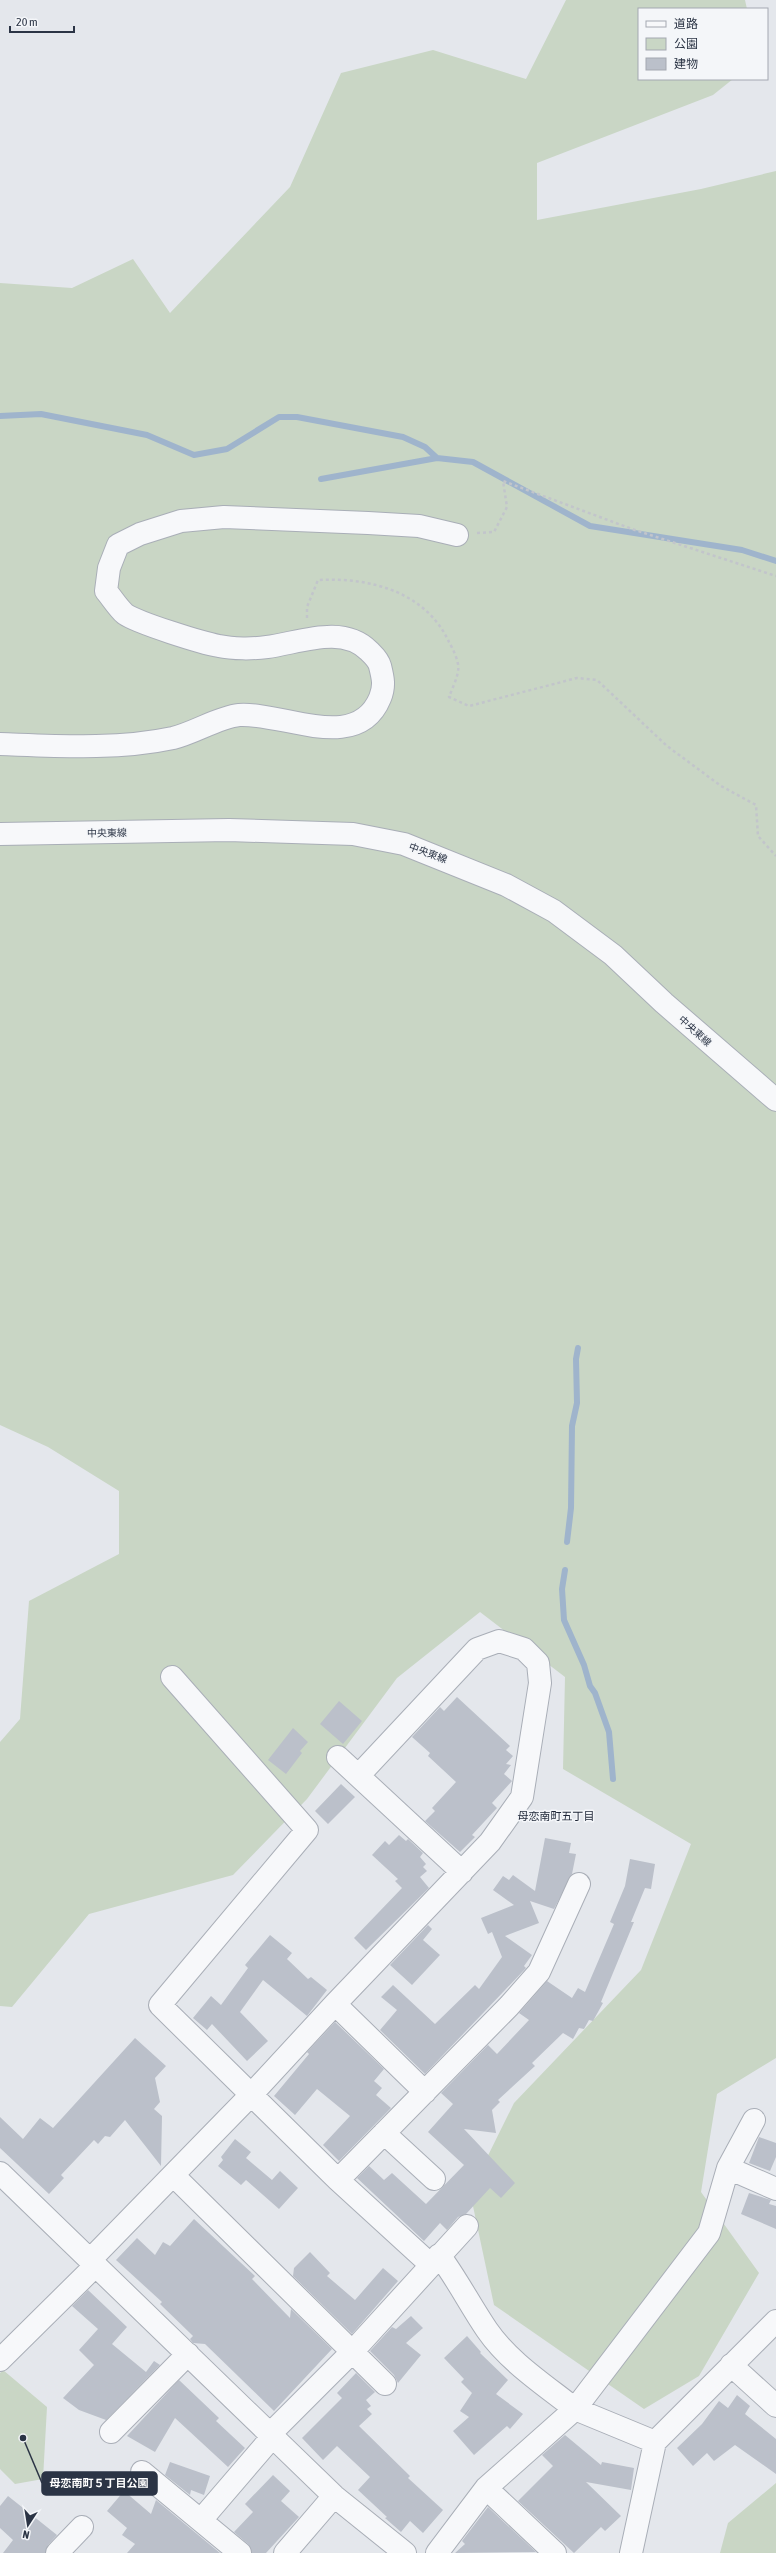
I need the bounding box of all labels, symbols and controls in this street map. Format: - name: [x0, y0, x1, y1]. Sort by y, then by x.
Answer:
- scale bar: [10, 8, 74, 34]
- legend: [638, 8, 768, 80]
- text: 20 m: [16, 15, 38, 29]
- text: 道路: [674, 17, 698, 31]
- text: 公園: [674, 37, 698, 51]
- text: 建物: [674, 57, 698, 71]
- street label: 中央東線: [87, 827, 127, 839]
- street label: 中央東線: [407, 841, 449, 865]
- street label: 中央東線: [676, 1014, 714, 1048]
- district label: 母恋南町五丁目: [518, 1810, 595, 1822]
- callout: 母恋南町５丁目公園: [42, 2472, 157, 2495]
- text: 母恋南町５丁目公園: [50, 2477, 149, 2489]
- north arrow: [8, 2505, 48, 2545]
- text: N: [21, 2528, 30, 2541]

